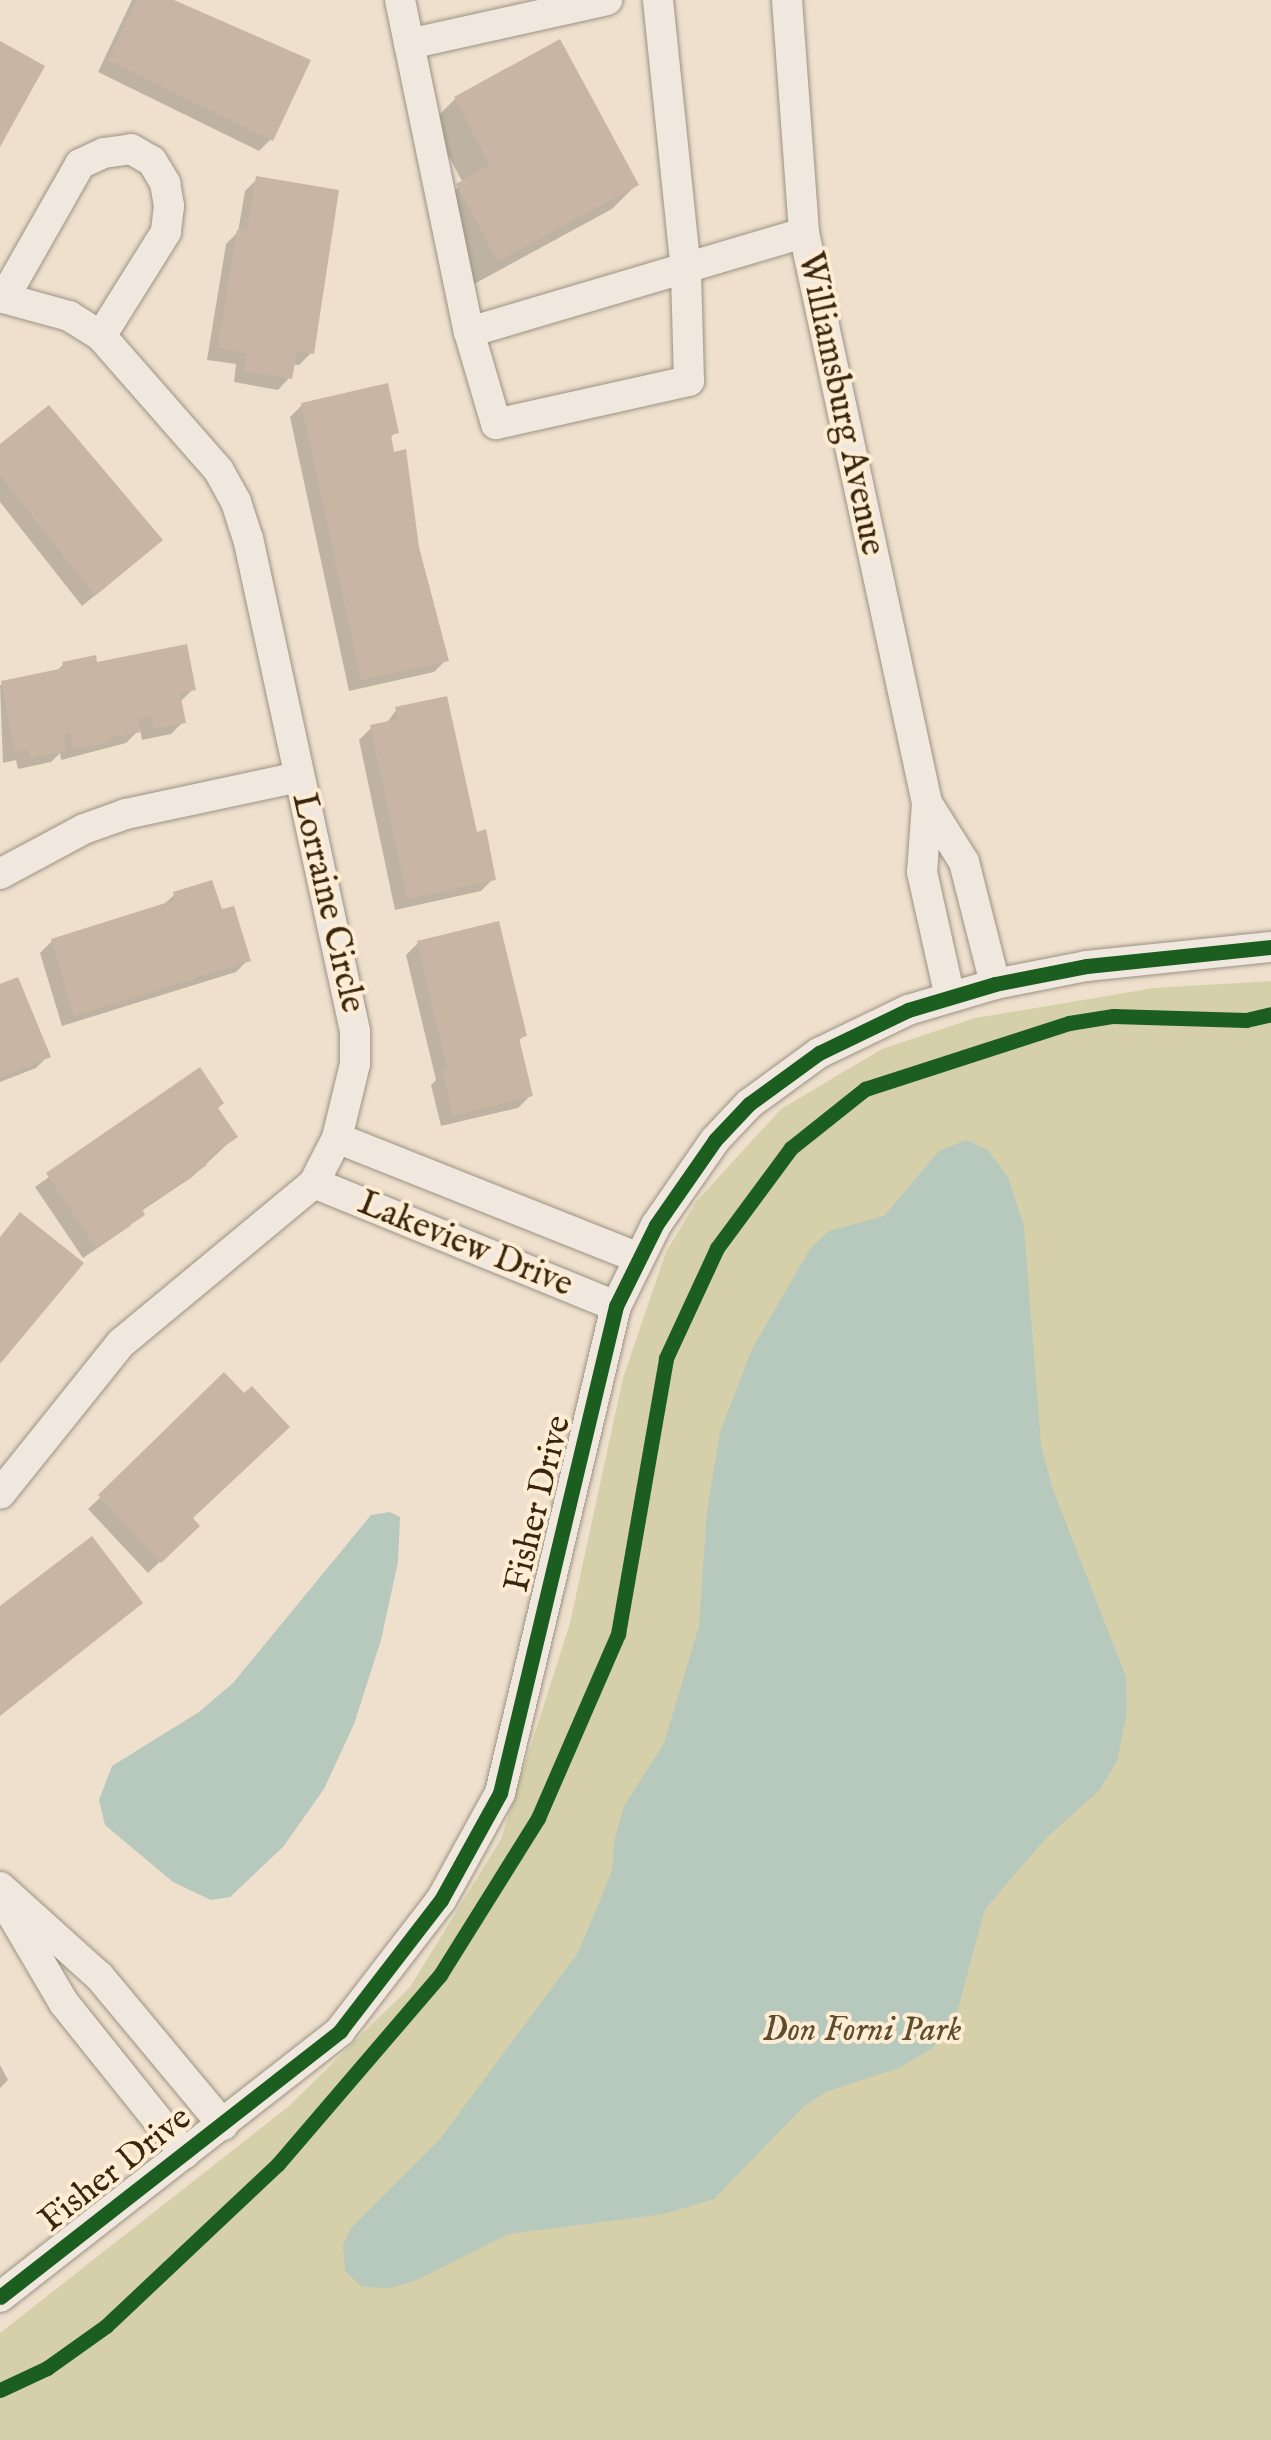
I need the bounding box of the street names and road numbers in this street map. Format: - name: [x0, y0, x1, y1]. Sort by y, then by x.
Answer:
- street label: Williamsburg Avenue: [787, 249, 893, 559]
- street label: Lorraine Circle: [281, 789, 373, 1017]
- street label: Lakeview Drive: [352, 1183, 578, 1307]
- street label: Fisher Drive: [497, 1411, 581, 1597]
- street label: Fisher Drive: [32, 2098, 200, 2242]

